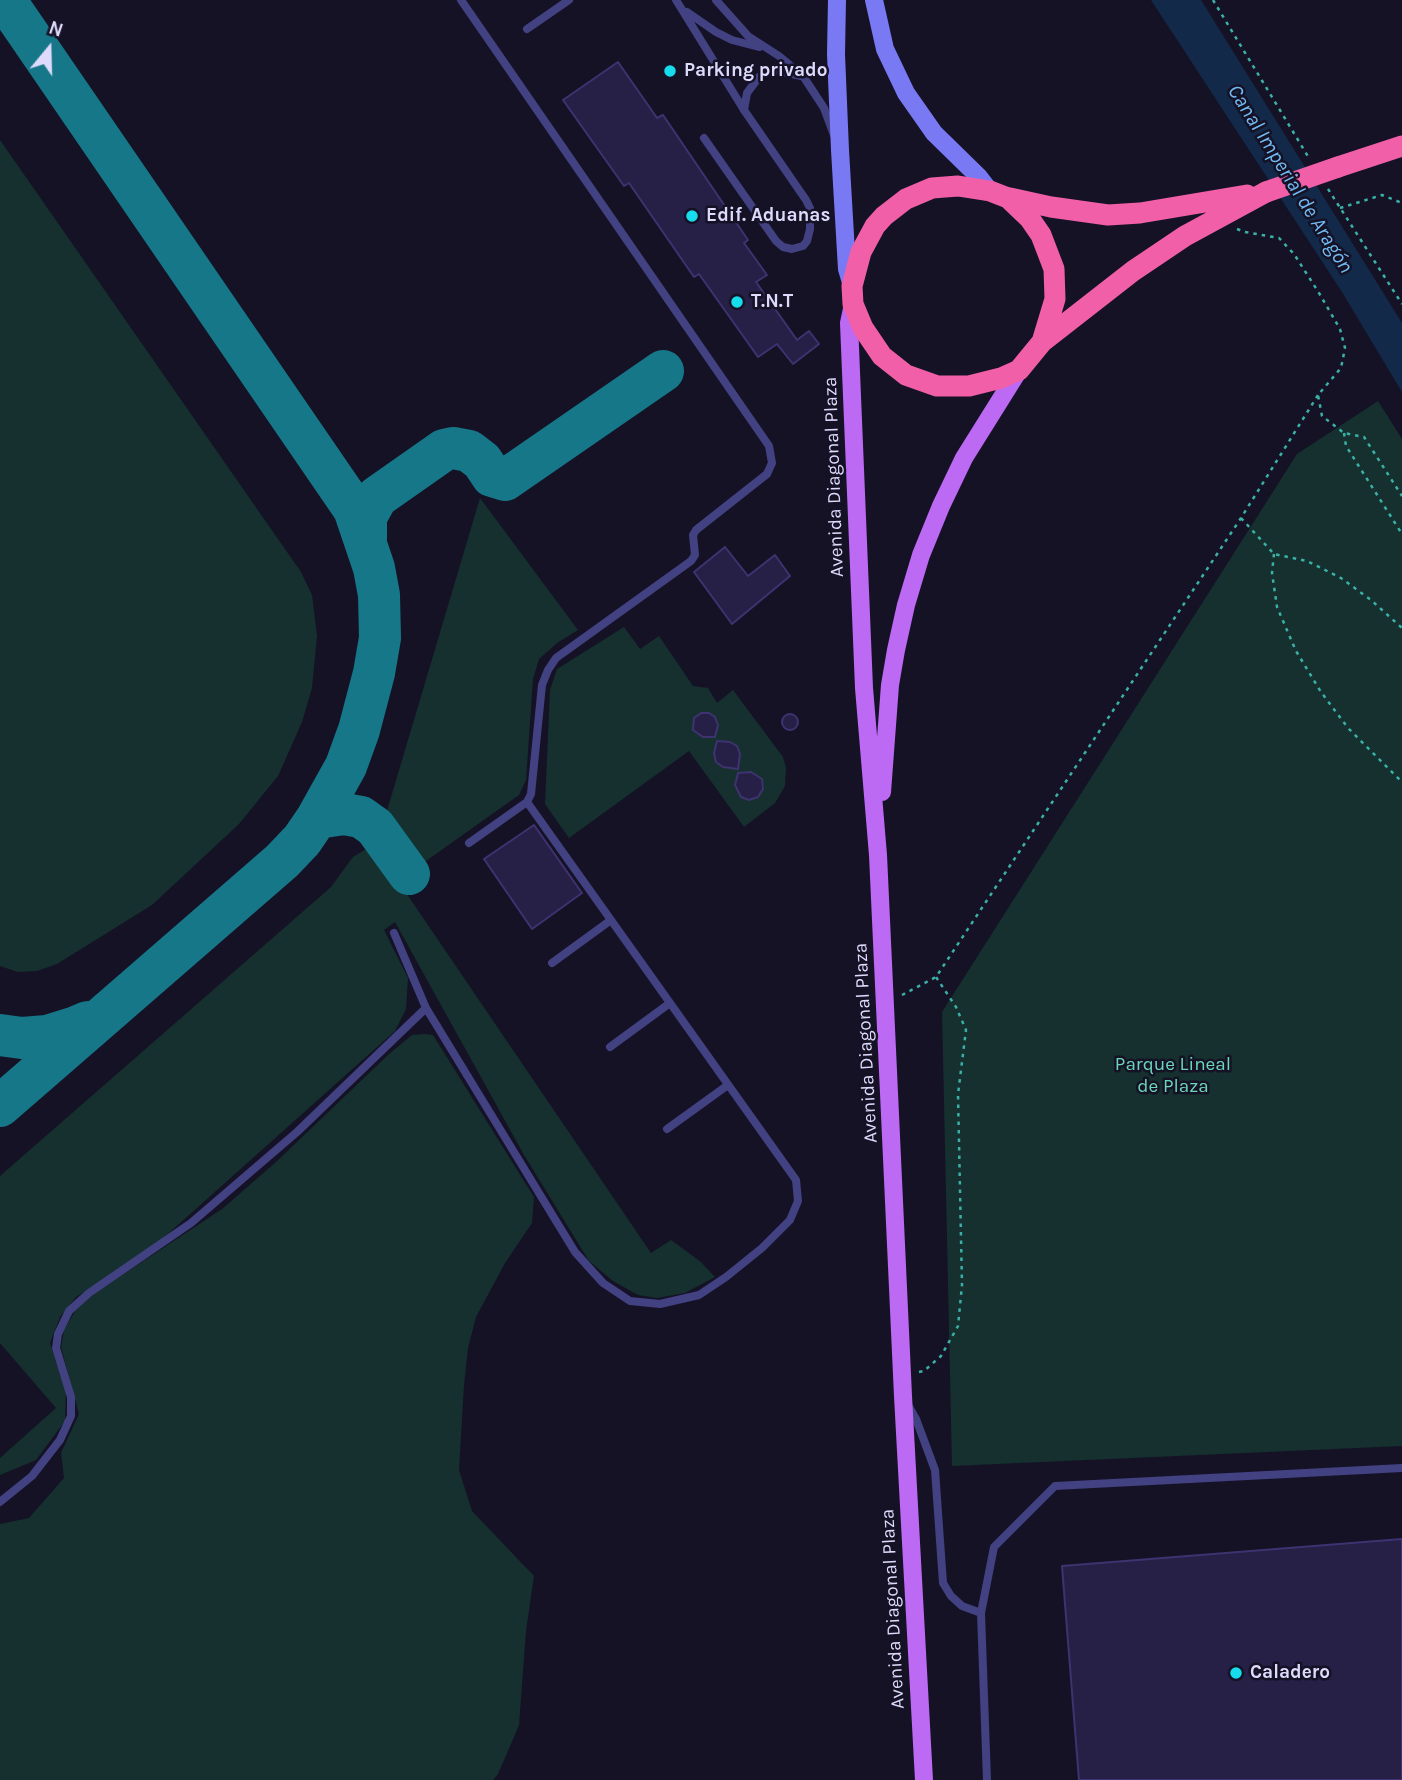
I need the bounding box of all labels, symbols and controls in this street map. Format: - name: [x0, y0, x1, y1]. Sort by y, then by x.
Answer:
- north arrow: [14, 14, 84, 84]
- text: N: [46, 17, 66, 42]
- place label: Parking privado: [684, 60, 827, 82]
- marker: Parking privado: [662, 63, 678, 79]
- water label: Canal Imperial de Aragón: [1222, 80, 1358, 278]
- place label: Edif. Aduanas: [706, 205, 830, 227]
- marker: Edif. Aduanas: [684, 208, 700, 224]
- place label: T.N.T: [751, 291, 793, 313]
- marker: T.N.T: [729, 294, 745, 310]
- street label: Avenida Diagonal Plaza: [819, 376, 849, 578]
- street label: Avenida Diagonal Plaza: [849, 942, 883, 1144]
- park label: Parque Lineal de Plaza: [1115, 1054, 1231, 1098]
- street label: Avenida Diagonal Plaza: [876, 1508, 910, 1710]
- place label: Caladero: [1250, 1662, 1330, 1684]
- marker: Caladero: [1228, 1665, 1244, 1681]

